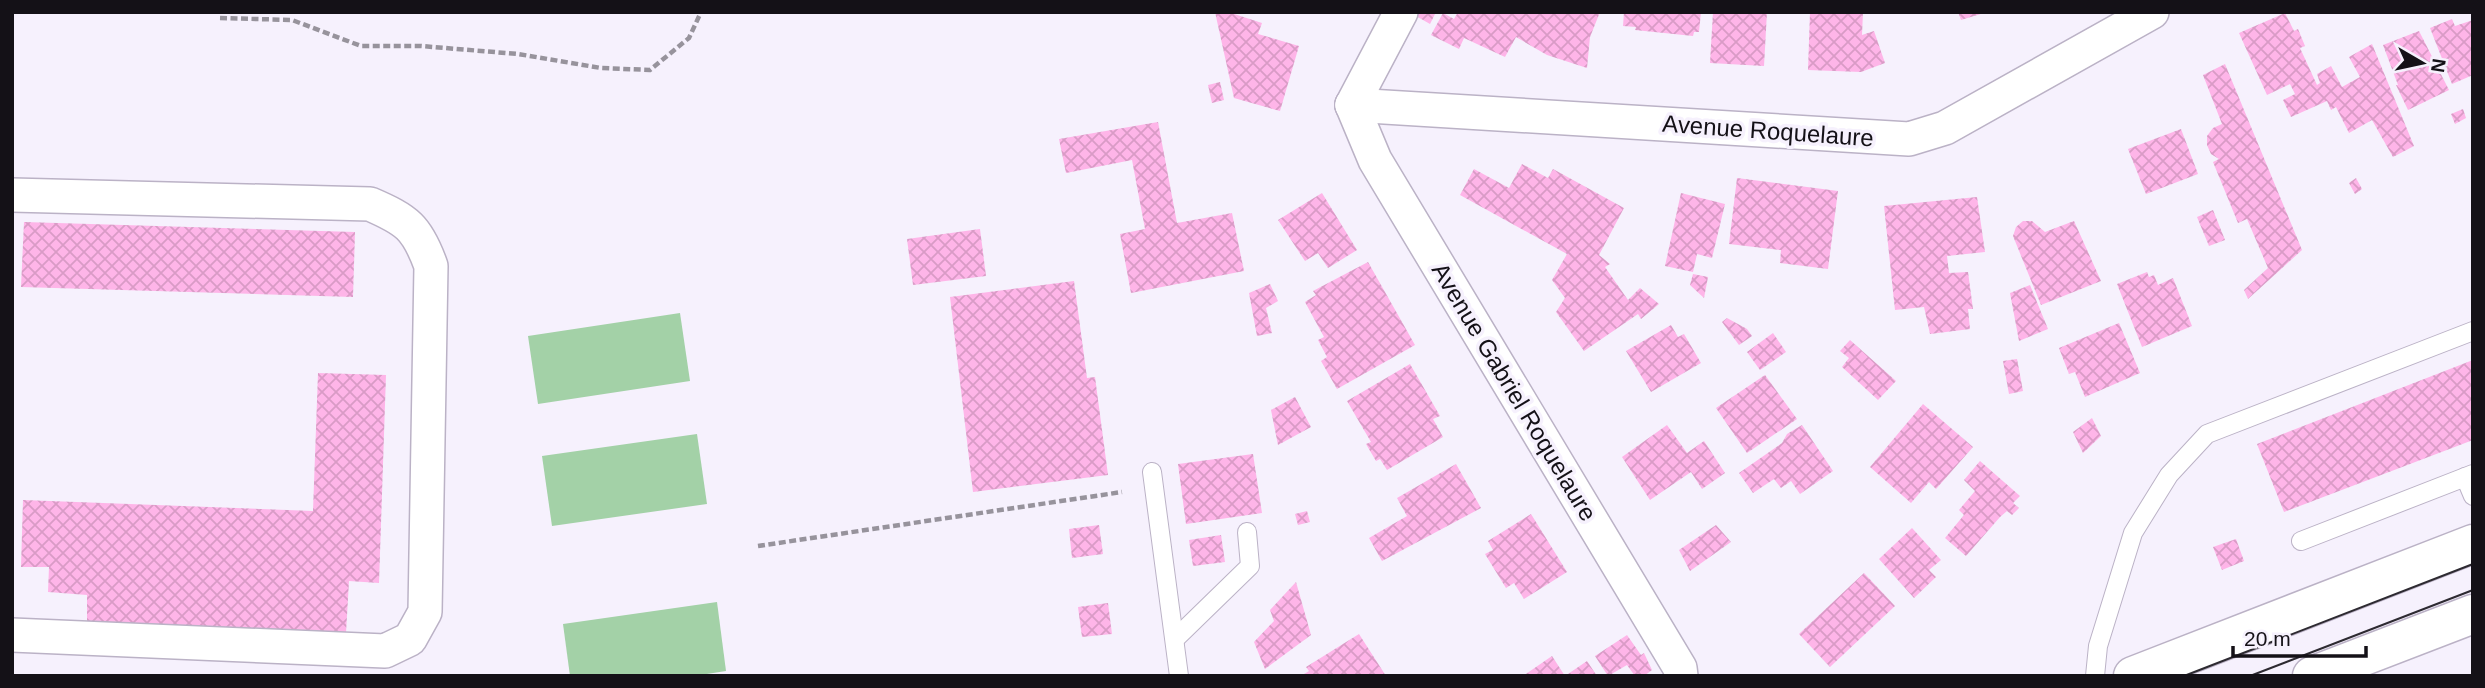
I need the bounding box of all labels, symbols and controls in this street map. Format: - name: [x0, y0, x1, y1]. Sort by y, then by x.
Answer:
- north arrow: [2387, 28, 2457, 98]
- text: N: [2427, 57, 2450, 74]
- street label: Avenue Roquelaure: [1661, 110, 1875, 151]
- street label: Avenue Gabriel Roquelaure: [1427, 258, 1602, 525]
- scale bar: [2233, 614, 2366, 658]
- text: 20 m: [2244, 627, 2291, 650]

